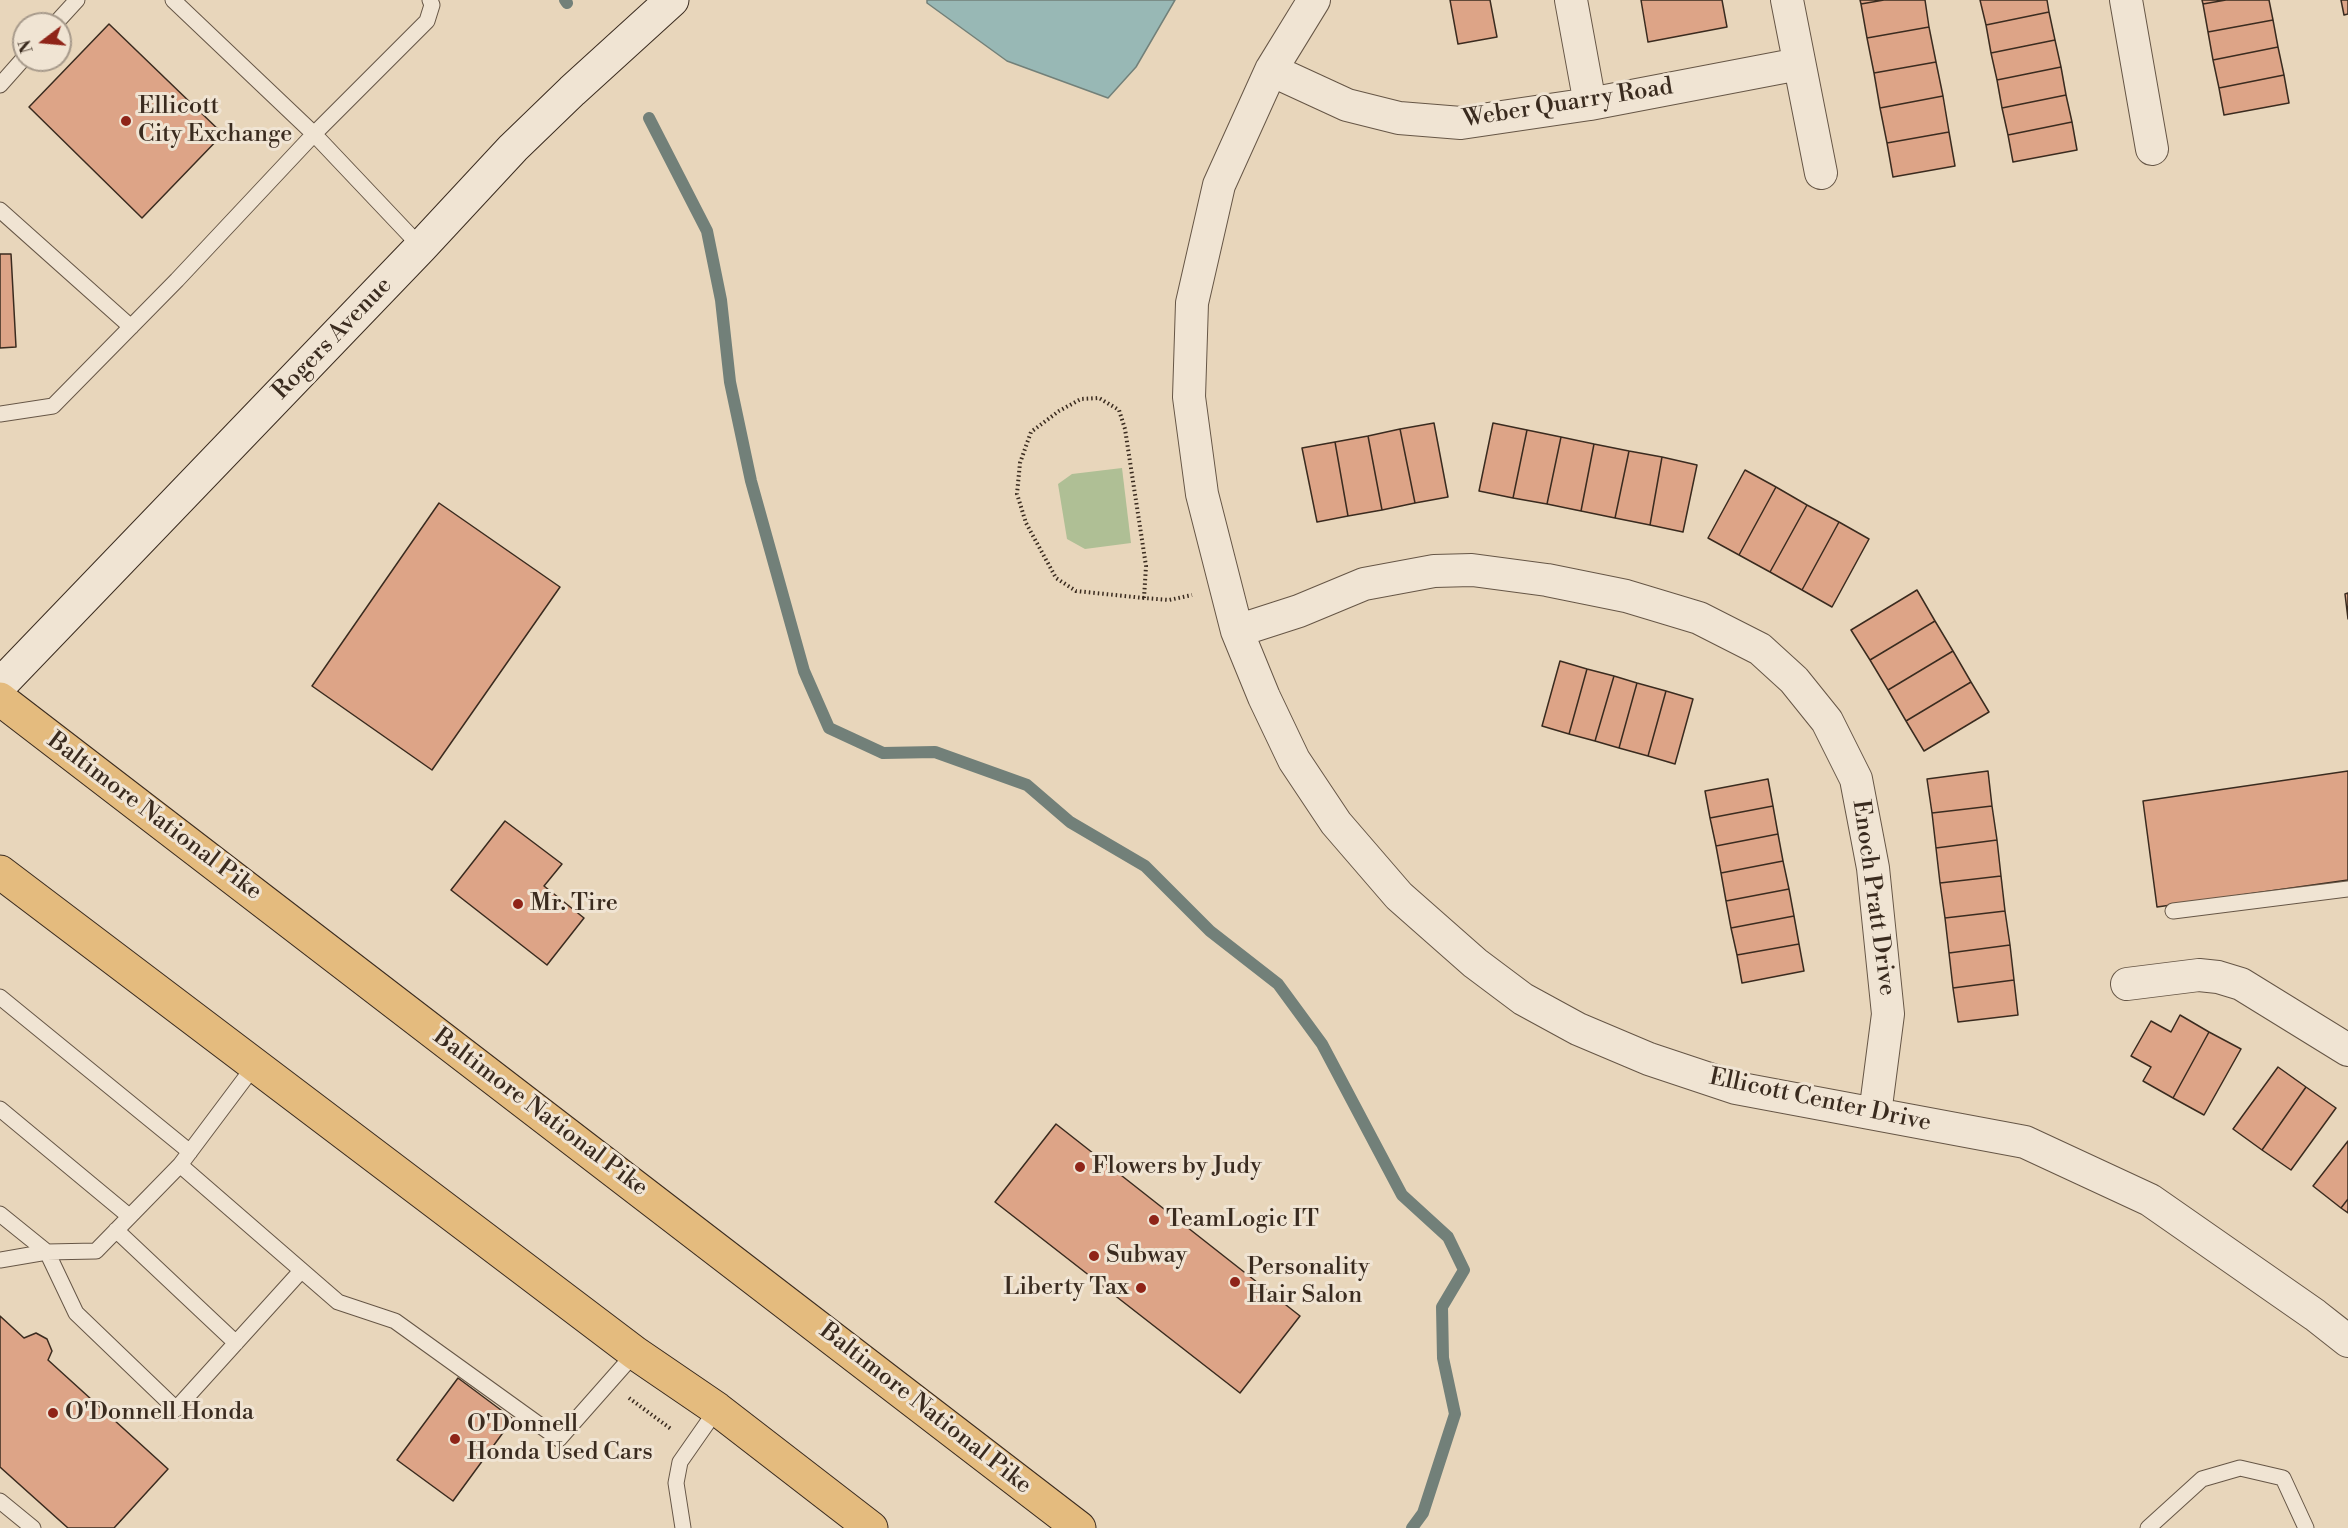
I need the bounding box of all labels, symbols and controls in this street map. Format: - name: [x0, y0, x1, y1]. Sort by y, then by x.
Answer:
- north arrow: [12, 12, 72, 72]
- text: N: [15, 38, 38, 55]
- street label: Weber Quarry Road: [1461, 73, 1675, 135]
- place label: Ellicott City Exchange: [138, 93, 292, 149]
- marker: Ellicott City Exchange: [119, 114, 133, 128]
- street label: Rogers Avenue: [267, 272, 399, 406]
- street label: Baltimore National Pike: [41, 727, 267, 907]
- street label: Enoch Pratt Drive: [1845, 798, 1901, 998]
- place label: Mr. Tire: [530, 890, 618, 918]
- marker: Mr. Tire: [511, 897, 525, 911]
- street label: Baltimore National Pike: [427, 1023, 653, 1203]
- street label: Ellicott Center Drive: [1707, 1063, 1933, 1139]
- place label: Flowers by Judy: [1092, 1153, 1262, 1181]
- marker: Flowers by Judy: [1073, 1160, 1087, 1174]
- place label: TeamLogic IT: [1166, 1206, 1319, 1234]
- marker: TeamLogic IT: [1147, 1213, 1161, 1227]
- place label: Subway: [1106, 1242, 1187, 1270]
- marker: Subway: [1087, 1249, 1101, 1263]
- place label: Personality Hair Salon: [1247, 1254, 1370, 1310]
- place label: Liberty Tax: [1003, 1274, 1129, 1302]
- marker: Personality Hair Salon: [1228, 1275, 1242, 1289]
- marker: Liberty Tax: [1134, 1281, 1148, 1295]
- street label: Baltimore National Pike: [813, 1317, 1037, 1501]
- place label: O'Donnell Honda: [65, 1399, 254, 1427]
- marker: O'Donnell Honda: [46, 1406, 60, 1420]
- place label: O'Donnell Honda Used Cars: [467, 1411, 653, 1467]
- marker: O'Donnell Honda Used Cars: [448, 1432, 462, 1446]

